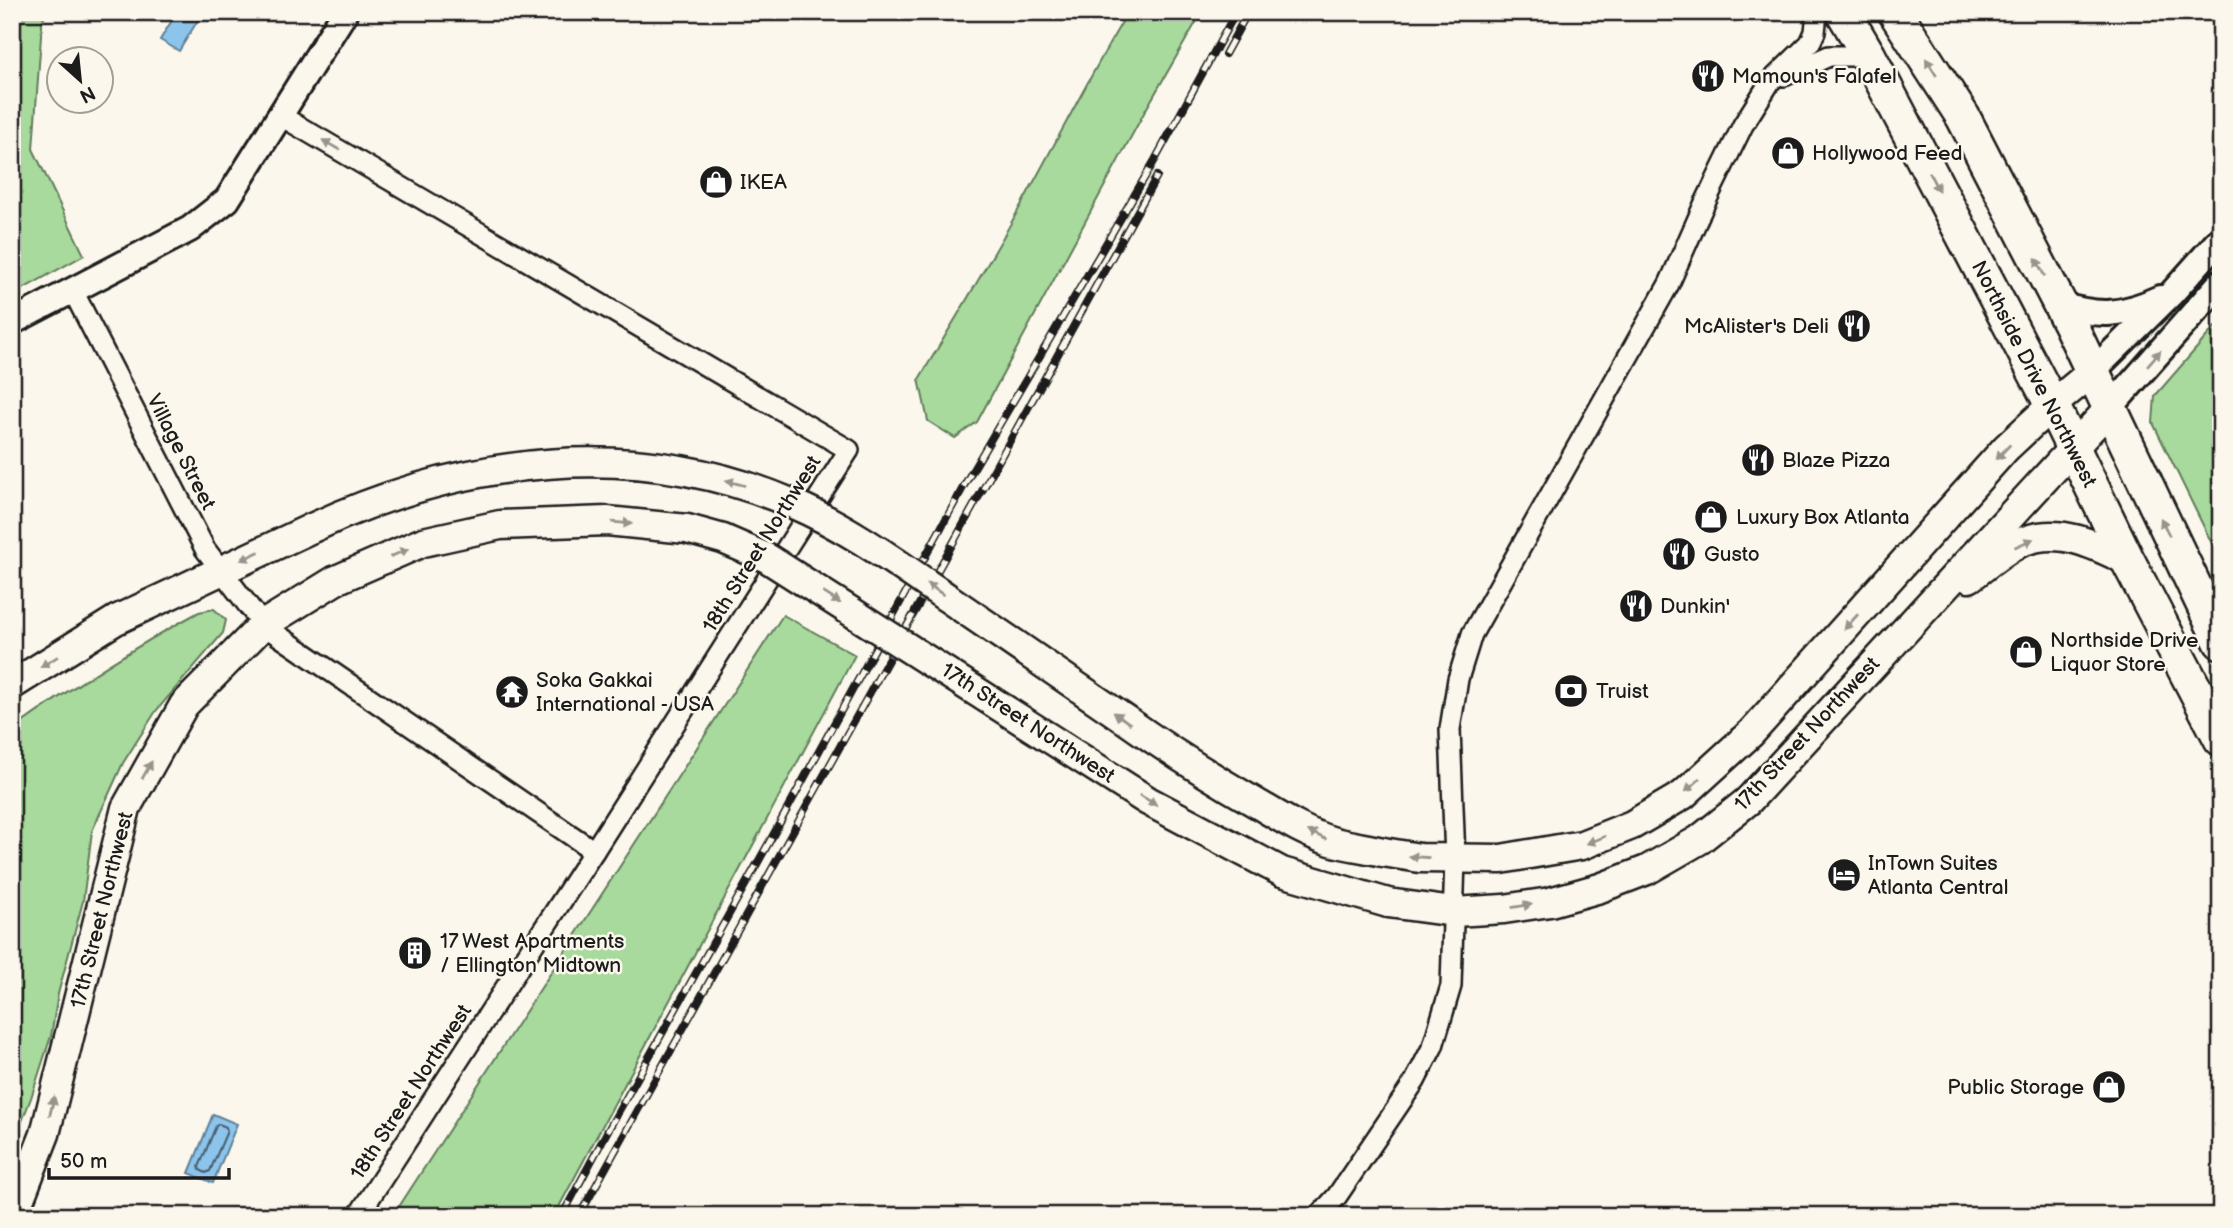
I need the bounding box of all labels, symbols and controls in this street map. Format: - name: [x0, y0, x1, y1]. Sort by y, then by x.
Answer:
- north arrow: [46, 46, 116, 116]
- restaurant icon: Mamoun's Falafel: [1689, 57, 1727, 95]
- one-way arrow: [1925, 57, 1938, 77]
- place label: Mamoun's Falafel: [1732, 64, 1897, 89]
- text: N: [75, 80, 99, 107]
- shop icon: Hollywood Feed: [1769, 134, 1807, 172]
- one-way arrow: [321, 139, 340, 151]
- place label: Hollywood Feed: [1812, 141, 1962, 166]
- shop icon: IKEA: [697, 163, 735, 201]
- place label: IKEA: [740, 170, 787, 195]
- one-way arrow: [1929, 172, 1940, 192]
- street label: Northside Drive Northwest: [1966, 257, 2102, 492]
- one-way arrow: [2034, 257, 2045, 277]
- restaurant icon: McAlister's Deli: [1835, 307, 1873, 345]
- place label: McAlister's Deli: [1684, 314, 1829, 339]
- one-way arrow: [2146, 349, 2162, 367]
- street label: Village Street: [141, 390, 221, 515]
- restaurant icon: Blaze Pizza: [1739, 441, 1777, 479]
- one-way arrow: [1995, 443, 2011, 460]
- place label: Blaze Pizza: [1782, 448, 1891, 473]
- street label: 18th Street Northwest: [697, 451, 827, 637]
- one-way arrow: [724, 477, 746, 488]
- shop icon: Luxury Box Atlanta: [1692, 498, 1730, 536]
- place label: Luxury Box Atlanta: [1736, 505, 1910, 530]
- one-way arrow: [2160, 516, 2171, 537]
- one-way arrow: [611, 518, 633, 529]
- restaurant icon: Gusto: [1660, 535, 1698, 573]
- one-way arrow: [2014, 537, 2035, 548]
- place label: Gusto: [1704, 542, 1760, 567]
- one-way arrow: [388, 547, 409, 558]
- one-way arrow: [240, 551, 261, 562]
- one-way arrow: [926, 582, 944, 596]
- restaurant icon: Dunkin': [1617, 587, 1655, 625]
- one-way arrow: [823, 592, 842, 605]
- place label: Dunkin': [1660, 594, 1730, 619]
- one-way arrow: [1844, 613, 1859, 630]
- place label: Northside Drive Liquor Store: [2050, 628, 2198, 677]
- shop icon: Northside Drive Liquor Store: [2007, 633, 2045, 671]
- street label: 17th Street Northwest: [1729, 651, 1885, 816]
- one-way arrow: [40, 655, 59, 668]
- street label: 17th Street Northwest: [937, 658, 1120, 789]
- place label: Soka Gakkai International - USA: [536, 668, 714, 717]
- bank icon: Truist: [1552, 672, 1590, 710]
- temple icon: Soka Gakkai International - USA: [493, 673, 531, 711]
- place label: Truist: [1596, 679, 1649, 704]
- one-way arrow: [1113, 712, 1132, 725]
- one-way arrow: [141, 760, 153, 780]
- one-way arrow: [1685, 777, 1702, 793]
- one-way arrow: [1138, 794, 1157, 806]
- street label: 17th Street Northwest: [65, 809, 139, 1011]
- one-way arrow: [1307, 829, 1328, 840]
- one-way arrow: [1585, 834, 1606, 845]
- one-way arrow: [1408, 851, 1430, 862]
- place label: InTown Suites Atlanta Central: [1868, 851, 2008, 900]
- hotel icon: InTown Suites Atlanta Central: [1825, 856, 1863, 894]
- one-way arrow: [1511, 900, 1533, 911]
- place label: 17 West Apartments / Ellington Midtown: [440, 929, 624, 978]
- building icon: 17 West Apartments / Ellington Midtown: [396, 934, 434, 972]
- street label: 18th Street Northwest: [345, 999, 477, 1184]
- shop icon: Public Storage: [2090, 1068, 2128, 1106]
- place label: Public Storage: [1947, 1075, 2084, 1100]
- one-way arrow: [47, 1094, 58, 1116]
- scale bar: [49, 1137, 229, 1181]
- text: 50 m: [60, 1149, 107, 1174]

